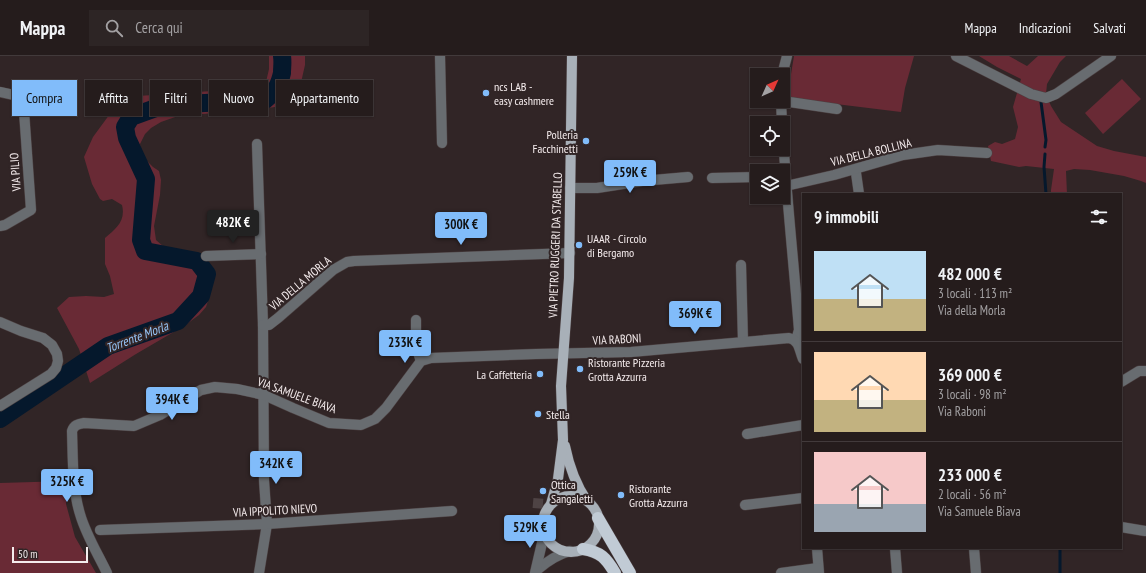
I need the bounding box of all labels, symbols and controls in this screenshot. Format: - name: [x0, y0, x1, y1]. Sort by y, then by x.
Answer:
- search box: [89, 10, 369, 46]
- text: Mappa: [20, 16, 65, 40]
- icon: search: [103, 17, 125, 39]
- text: Cerca qui: [135, 18, 183, 37]
- text: Mappa: [965, 19, 997, 37]
- text: Indicazioni: [1019, 19, 1071, 37]
- text: Salvati: [1093, 19, 1126, 37]
- north arrow: [750, 68, 790, 108]
- map controls: [750, 68, 790, 204]
- place label: ncs LAB - easy cashmere: [494, 79, 554, 108]
- chip: Compra: [12, 80, 77, 116]
- chip: Affitta: [85, 80, 142, 116]
- chip: Filtri: [150, 80, 201, 116]
- chip: Nuovo: [209, 80, 268, 116]
- chip: Appartamento: [276, 80, 373, 116]
- marker: ncs LAB - easy cashmere: [481, 88, 491, 98]
- button: locate: [750, 116, 790, 156]
- place label: Polleria Facchinetti: [533, 127, 578, 156]
- street label: VIA DELLA BOLLINA: [828, 135, 913, 170]
- marker: Polleria Facchinetti: [581, 136, 591, 146]
- street label: VIA PILIO: [6, 152, 24, 193]
- pin: 259K €: [597, 160, 663, 194]
- text: 259K €: [613, 164, 647, 181]
- button: layers: [750, 164, 790, 204]
- street label: VIA PIETRO RUGGERI DA STABELLO: [545, 172, 565, 319]
- text: 9 immobili: [814, 206, 879, 228]
- icon: filters: [1088, 206, 1110, 228]
- pin: 482K €: [200, 210, 266, 244]
- pin: 300K €: [428, 212, 494, 246]
- text: 482K €: [216, 214, 250, 231]
- text: 300K €: [444, 216, 478, 233]
- place label: UAAR - Circolo di Bergamo: [587, 231, 647, 260]
- marker: UAAR - Circolo di Bergamo: [574, 240, 584, 250]
- street label: VIA DELLA MORLA: [265, 253, 334, 314]
- text: 482 000 €: [938, 263, 1002, 285]
- icon: home: [846, 267, 894, 315]
- text: 3 locali · 113 m²: [938, 285, 1012, 302]
- pin: 369K €: [662, 301, 728, 335]
- text: Via della Morla: [938, 302, 1006, 319]
- text: 369K €: [678, 305, 712, 322]
- water label: Torrente Morla: [103, 317, 171, 357]
- pin: 233K €: [372, 330, 438, 364]
- street label: VIA RABONI: [591, 330, 642, 348]
- text: 233K €: [388, 334, 422, 351]
- place label: Ristorante Pizzeria Grotta Azzurra: [588, 355, 665, 384]
- marker: Ristorante Pizzeria Grotta Azzurra: [575, 364, 585, 374]
- text: 369 000 €: [938, 364, 1002, 386]
- place label: La Caffetteria: [477, 367, 532, 382]
- icon: home: [846, 368, 894, 416]
- marker: La Caffetteria: [535, 369, 545, 379]
- street label: VIA SAMUELE BIAVA: [254, 373, 339, 416]
- text: 3 locali · 98 m²: [938, 386, 1006, 403]
- pin: 394K €: [139, 387, 205, 421]
- text: 394K €: [155, 391, 189, 408]
- text: Via Raboni: [938, 403, 986, 420]
- place label: Stella: [546, 407, 570, 422]
- marker: Stella: [533, 409, 543, 419]
- pin: 342K €: [243, 451, 309, 485]
- text: 342K €: [259, 455, 293, 472]
- text: 233 000 €: [938, 464, 1002, 486]
- icon: home: [846, 468, 894, 516]
- pin: 325K €: [34, 469, 100, 503]
- text: 325K €: [50, 473, 84, 490]
- place label: Ottica Sangaletti: [551, 477, 593, 506]
- place label: Ristorante Grotta Azzurra: [629, 481, 688, 510]
- marker: Ottica Sangaletti: [538, 486, 548, 496]
- text: 2 locali · 56 m²: [938, 486, 1006, 503]
- marker: Ristorante Grotta Azzurra: [616, 490, 626, 500]
- street label: VIA IPPOLITO NIEVO: [232, 500, 318, 520]
- text: Via Samuele Biava: [938, 503, 1021, 520]
- pin: 529K €: [497, 515, 563, 549]
- text: 529K €: [513, 519, 547, 536]
- scale bar: [12, 545, 88, 564]
- text: 50 m: [18, 547, 37, 561]

